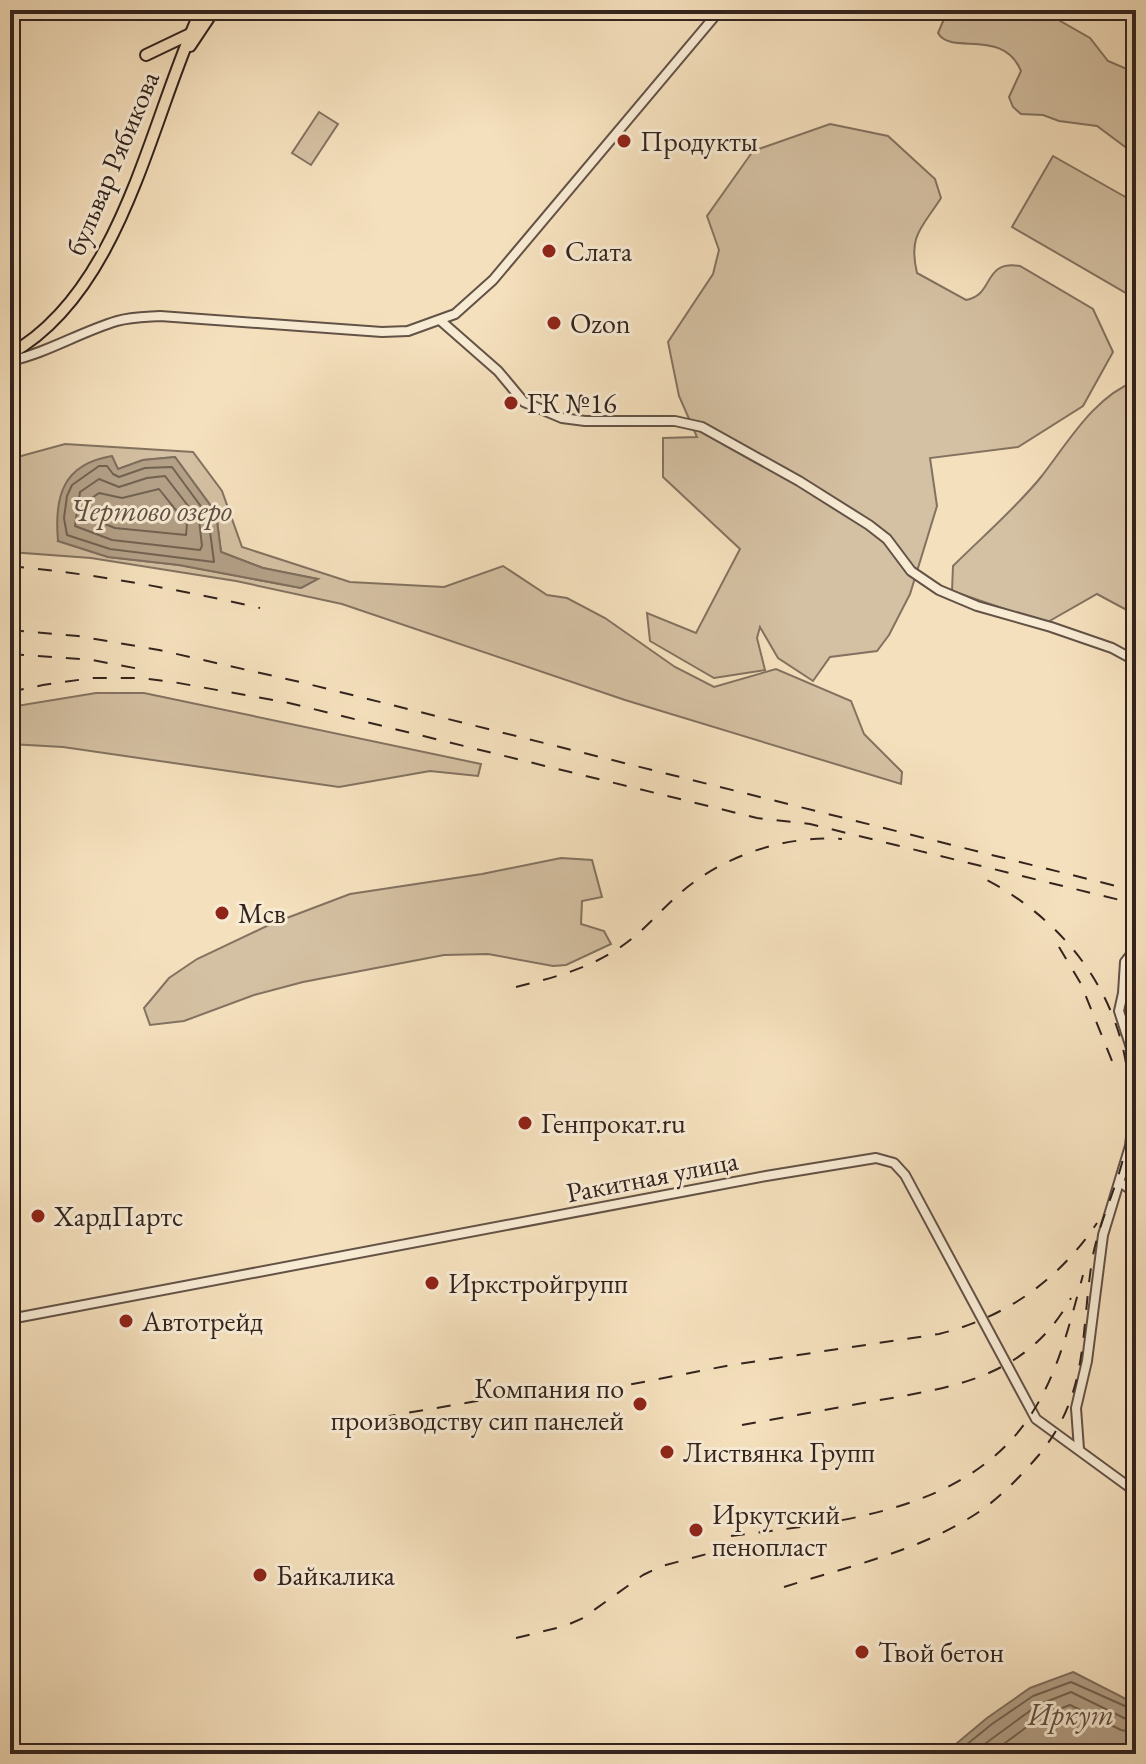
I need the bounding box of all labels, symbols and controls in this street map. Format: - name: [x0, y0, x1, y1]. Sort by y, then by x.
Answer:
- street label: бульвар Рябикова: [57, 65, 167, 261]
- place label: Продукты: [640, 123, 758, 159]
- marker: Продукты: [615, 132, 633, 150]
- place label: Слата: [565, 233, 633, 269]
- marker: Слата: [540, 242, 558, 260]
- place label: Ozon: [570, 305, 631, 341]
- marker: Ozon: [545, 314, 563, 332]
- place label: ГК №16: [527, 385, 617, 421]
- marker: ГК №16: [502, 394, 520, 412]
- water label: Чертово озеро: [70, 491, 232, 530]
- place label: Мсв: [238, 895, 286, 931]
- marker: Мсв: [213, 904, 231, 922]
- place label: Генпрокат.ru: [541, 1105, 686, 1141]
- marker: Генпрокат.ru: [516, 1114, 534, 1132]
- street label: Ракитная улица: [563, 1142, 742, 1210]
- place label: ХардПартс: [53, 1198, 183, 1234]
- marker: ХардПартс: [29, 1207, 47, 1225]
- place label: Иркстройгрупп: [448, 1265, 628, 1301]
- marker: Иркстройгрупп: [423, 1274, 441, 1292]
- place label: Автотрейд: [141, 1303, 263, 1339]
- marker: Автотрейд: [117, 1312, 135, 1330]
- place label: Компания по производству сип панелей: [331, 1370, 624, 1438]
- marker: Компания по производству сип панелей: [631, 1395, 649, 1413]
- place label: Листвянка Групп: [683, 1434, 875, 1470]
- marker: Листвянка Групп: [658, 1443, 676, 1461]
- place label: Иркутский пенопласт: [712, 1496, 840, 1564]
- marker: Иркутский пенопласт: [687, 1521, 705, 1539]
- place label: Байкалика: [276, 1557, 396, 1593]
- marker: Байкалика: [251, 1566, 269, 1584]
- place label: Твой бетон: [878, 1634, 1004, 1670]
- marker: Твой бетон: [853, 1643, 871, 1661]
- water label: Иркут: [1027, 1695, 1114, 1734]

